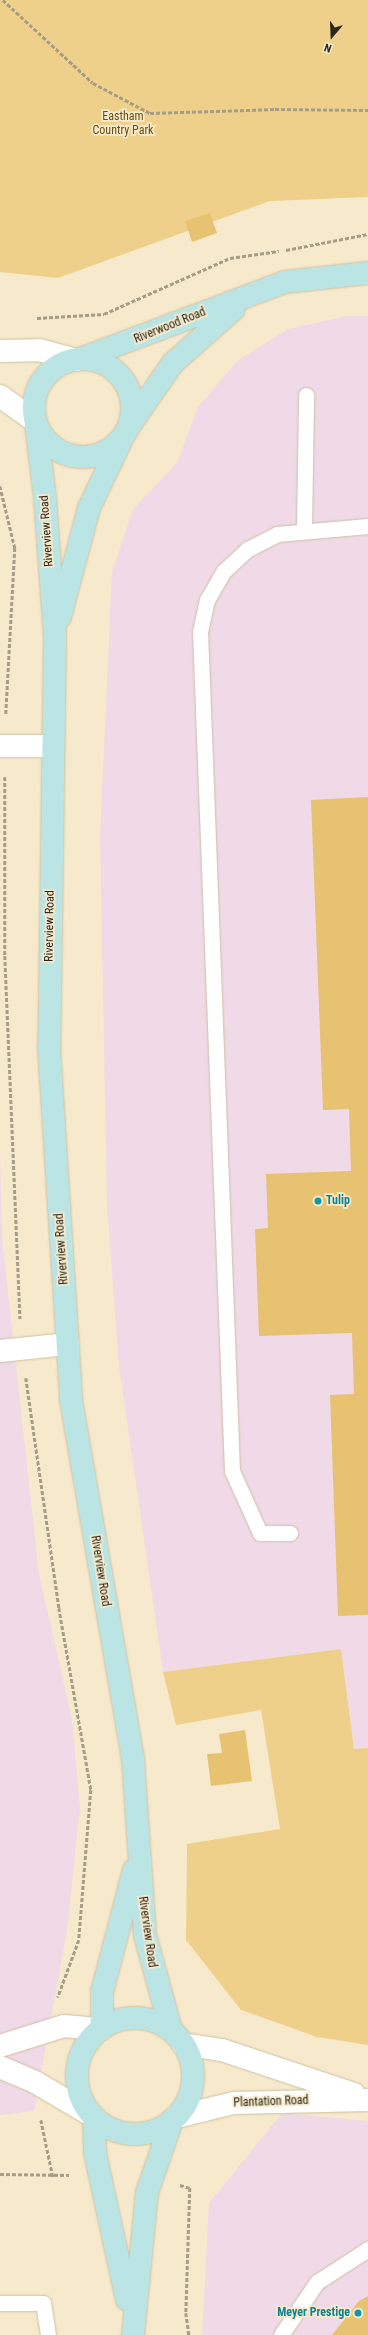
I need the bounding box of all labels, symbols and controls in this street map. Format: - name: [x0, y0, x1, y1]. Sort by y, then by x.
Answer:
- north arrow: [312, 16, 352, 56]
- text: N: [323, 41, 333, 55]
- park label: Eastham Country Park: [93, 110, 153, 138]
- street label: Riverwood Road: [132, 305, 208, 347]
- street label: Riverview Road: [37, 495, 57, 567]
- street label: Riverview Road: [42, 890, 58, 962]
- place label: Tulip: [326, 1194, 350, 1208]
- marker: Tulip: [313, 1196, 323, 1206]
- street label: Riverview Road: [52, 1213, 72, 1285]
- street label: Riverview Road: [87, 1534, 113, 1608]
- street label: Riverview Road: [135, 1895, 159, 1969]
- street label: Plantation Road: [233, 2093, 309, 2111]
- place label: Meyer Prestige: [277, 2306, 350, 2320]
- marker: Meyer Prestige: [353, 2308, 363, 2318]

